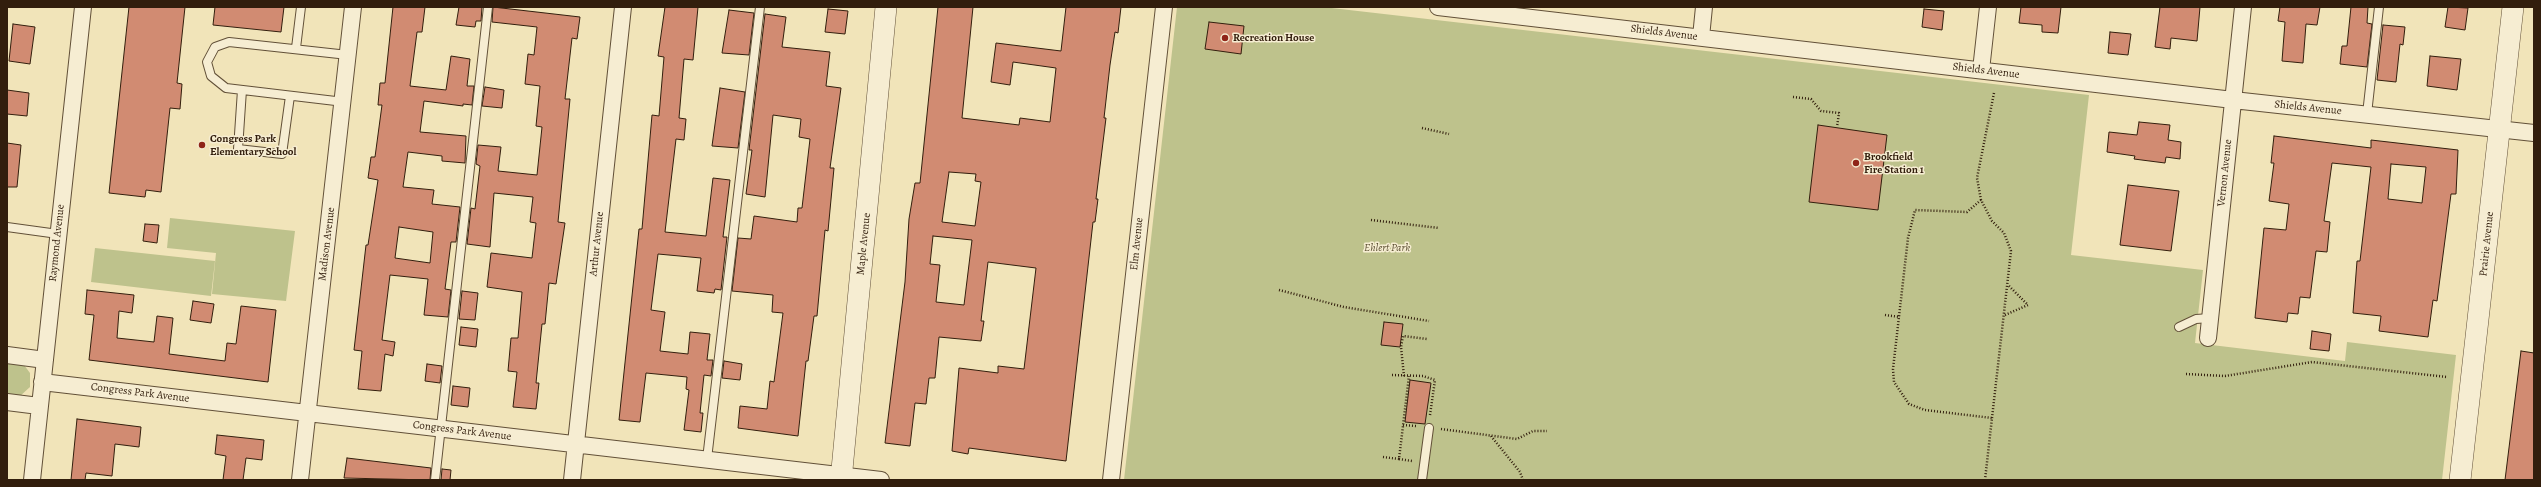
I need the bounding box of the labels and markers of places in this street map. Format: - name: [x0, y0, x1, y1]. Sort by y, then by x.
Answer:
- place label: Recreation House: [1233, 31, 1314, 45]
- marker: Recreation House: [1220, 33, 1230, 43]
- place label: Congress Park Elementary School: [210, 132, 296, 158]
- marker: Congress Park Elementary School: [197, 140, 207, 150]
- place label: Brookfield Fire Station 1: [1864, 150, 1924, 176]
- marker: Brookfield Fire Station 1: [1851, 158, 1861, 168]

